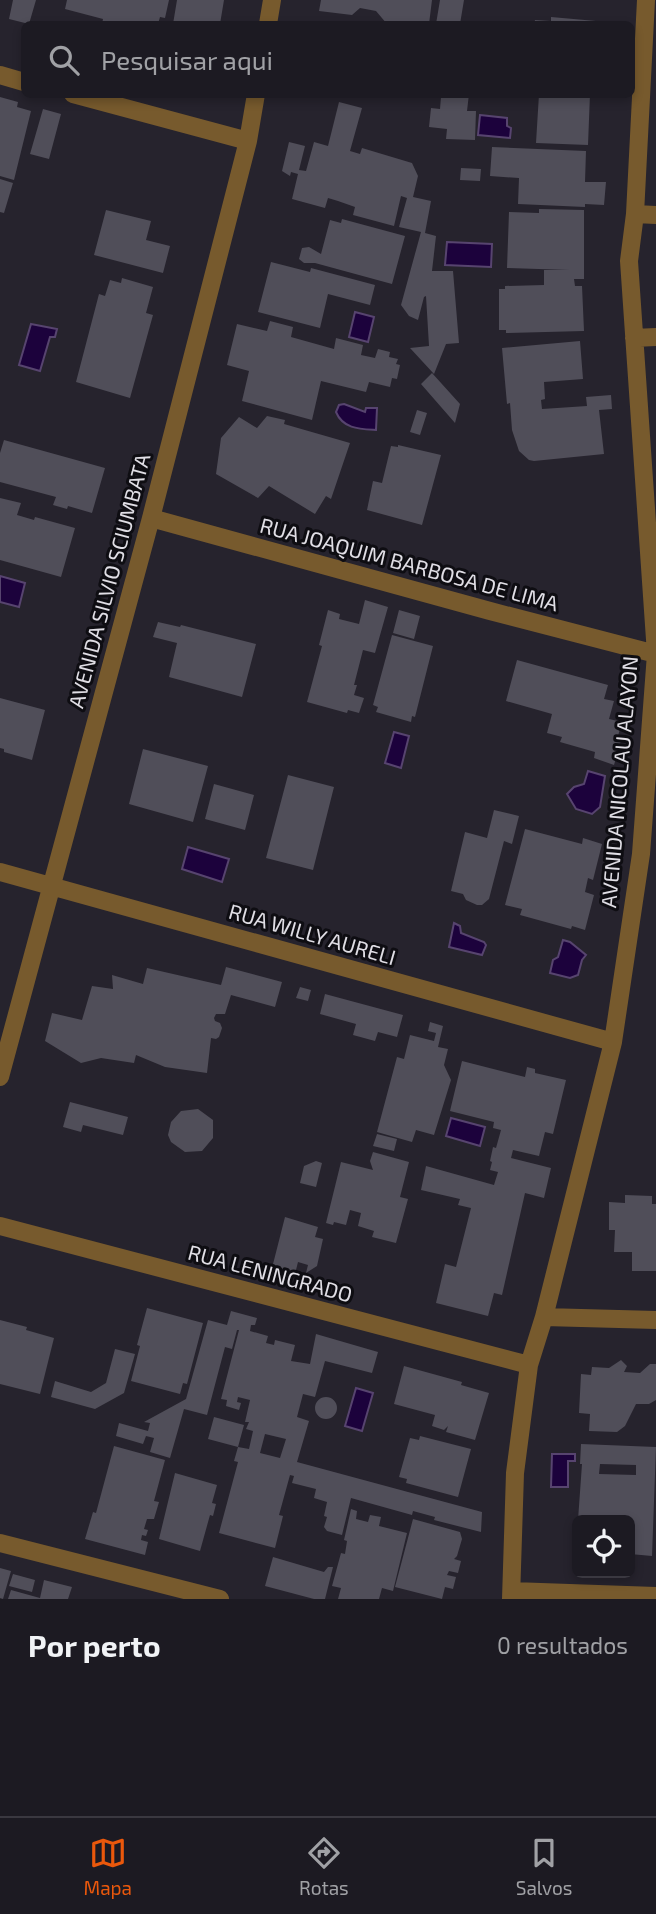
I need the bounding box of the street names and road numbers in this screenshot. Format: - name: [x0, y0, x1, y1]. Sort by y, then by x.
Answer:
- street label: AVENIDA SILVIO SCIUMBATA: [63, 451, 155, 710]
- street label: RUA JOAQUIM BARBOSA DE LIMA: [257, 512, 561, 616]
- street label: AVENIDA NICOLAU ALAYON: [595, 655, 642, 909]
- street label: RUA WILLY AURELI: [226, 898, 399, 969]
- street label: RUA LENINGRADO: [186, 1239, 355, 1306]

